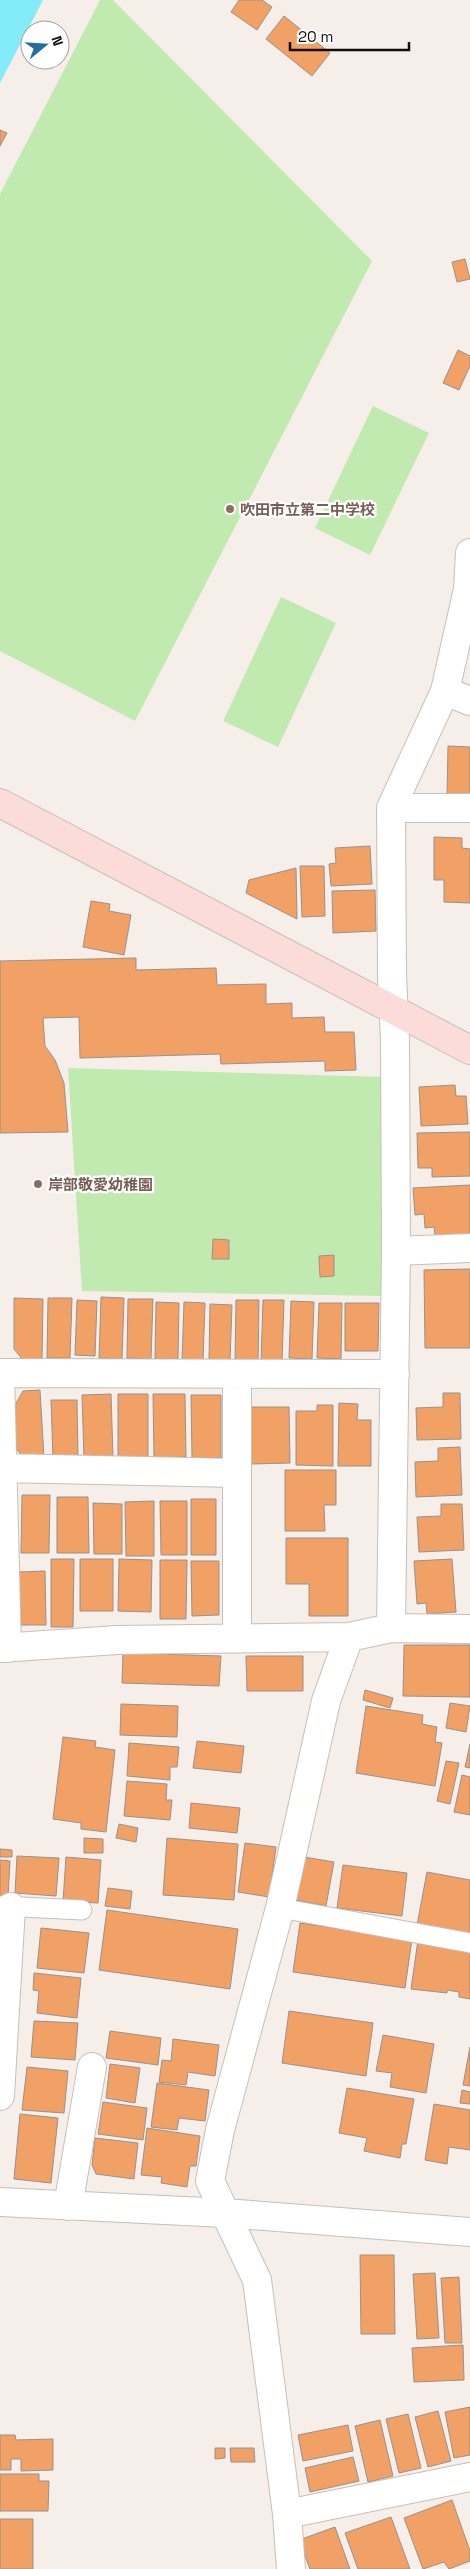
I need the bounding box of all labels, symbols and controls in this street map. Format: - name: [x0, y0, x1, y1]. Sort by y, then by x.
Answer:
- north arrow: [20, 20, 70, 70]
- scale bar: [290, 20, 409, 52]
- text: 20 m: [298, 27, 333, 46]
- text: N: [47, 34, 67, 48]
- place label: 吹田市立第二中学校: [240, 500, 375, 519]
- marker: 吹田市立第二中学校: [224, 503, 236, 515]
- place label: 岸部敬愛幼稚園: [48, 1175, 153, 1194]
- marker: 岸部敬愛幼稚園: [32, 1178, 44, 1190]

